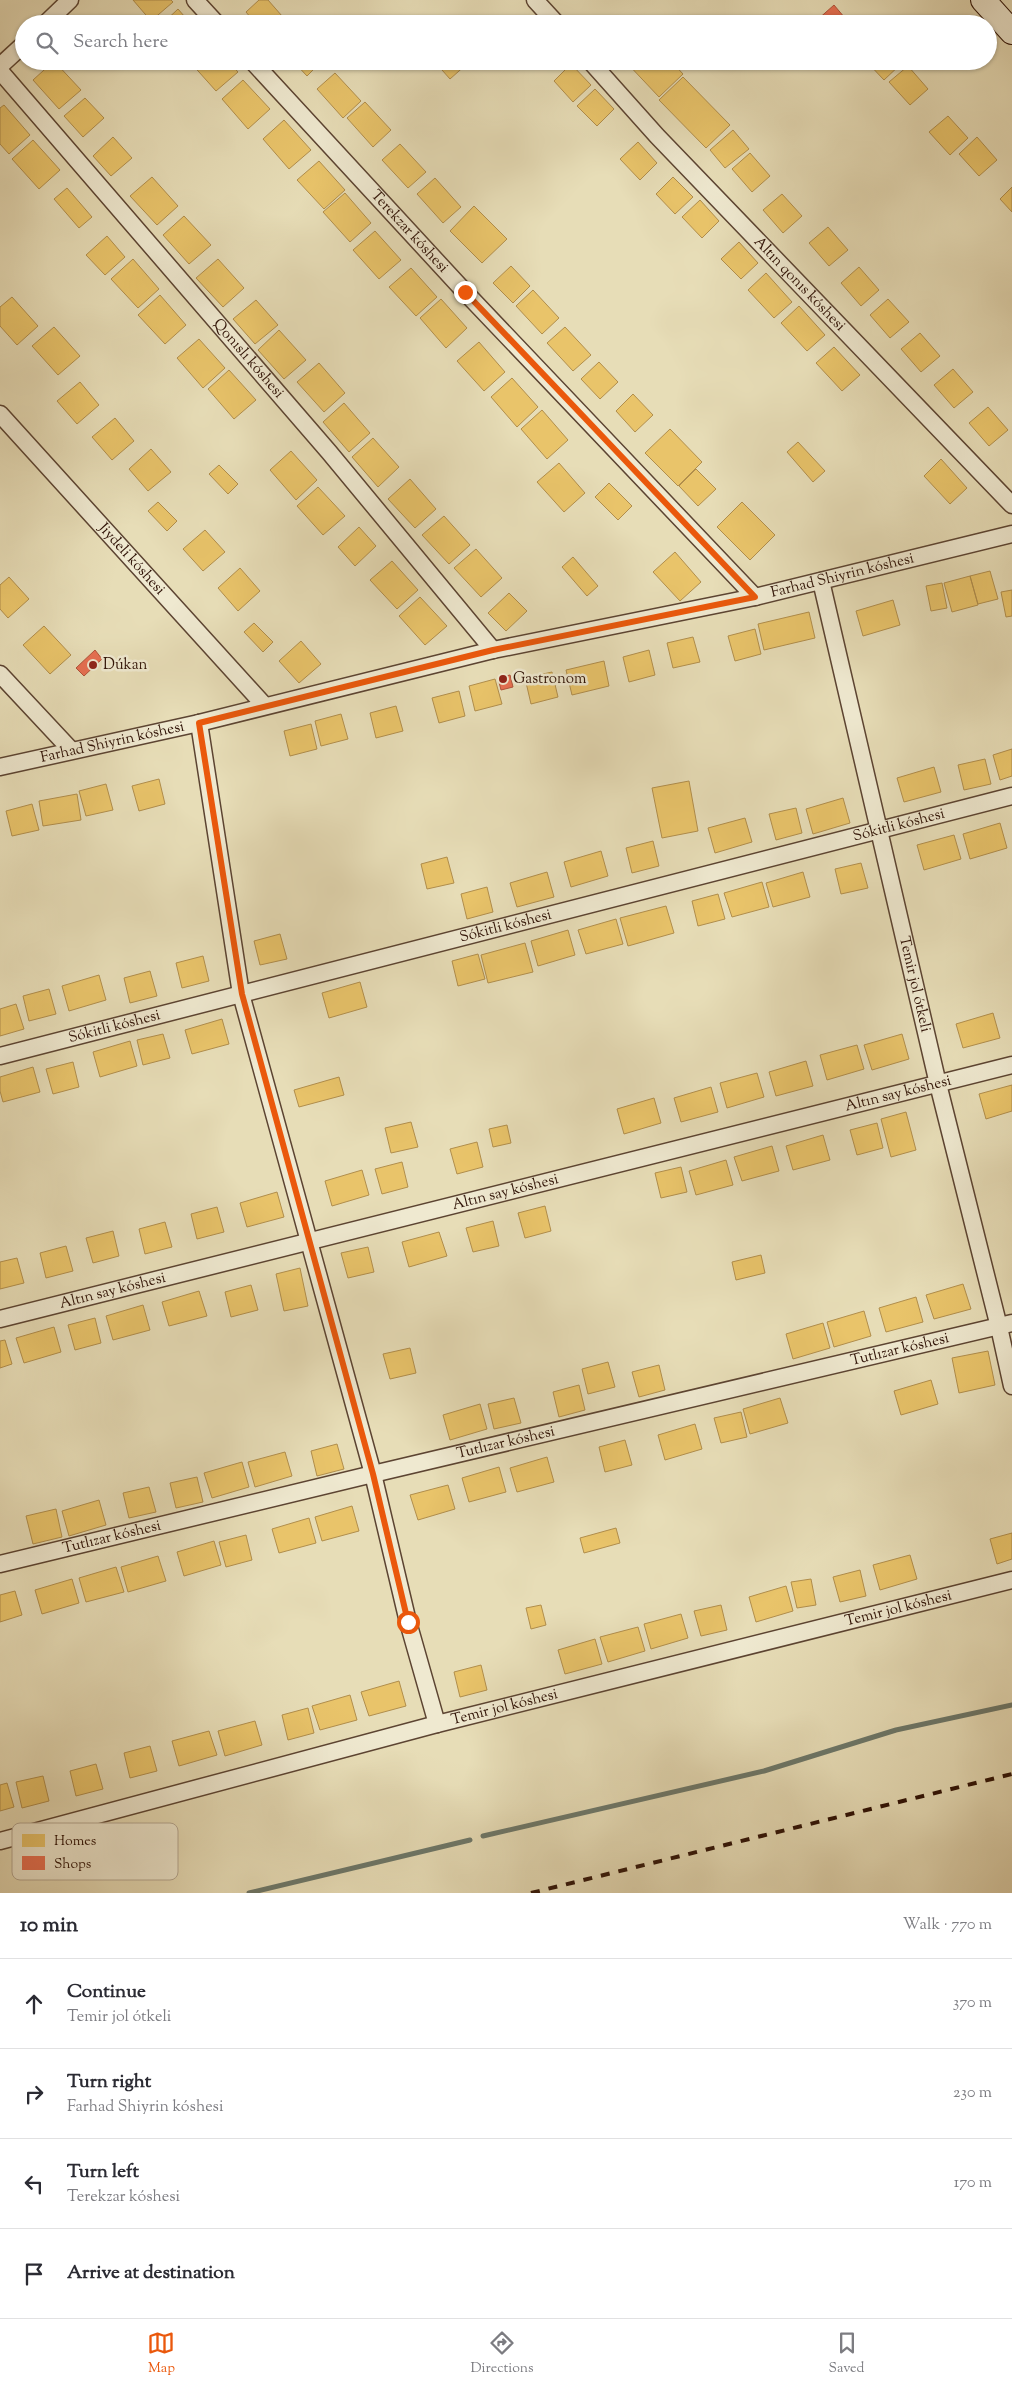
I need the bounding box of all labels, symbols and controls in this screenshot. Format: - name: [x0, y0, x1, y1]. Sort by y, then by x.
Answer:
- search box: [15, 15, 997, 70]
- icon: search: [33, 29, 61, 57]
- text: Search here: [73, 29, 168, 56]
- street label: Terekzar kóshesi: [366, 185, 453, 278]
- street label: Altın qonıs kóshesi: [749, 232, 850, 336]
- route end: [454, 281, 477, 304]
- street label: Qonıslı kóshesi: [208, 314, 289, 403]
- street label: Jiydeli kóshesi: [93, 518, 170, 600]
- street label: Farhad Shiyrin kóshesi: [769, 548, 916, 603]
- place label: Dúkan: [103, 655, 148, 676]
- marker: Dúkan: [87, 659, 99, 671]
- place label: Gastronom: [513, 669, 587, 690]
- marker: Gastronom: [497, 673, 509, 685]
- street label: Farhad Shiyrin kóshesi: [38, 716, 186, 768]
- street label: Sókitli kóshesi: [851, 803, 947, 847]
- street label: Sókitli kóshesi: [457, 904, 554, 948]
- street label: Temir jol ótkeli: [893, 934, 936, 1034]
- street label: Sókitli kóshesi: [66, 1005, 162, 1049]
- street label: Altın say kóshesi: [843, 1070, 953, 1117]
- street label: Altın say kóshesi: [450, 1169, 561, 1216]
- street label: Altın say kóshesi: [57, 1267, 168, 1314]
- street label: Tutlızar kóshesi: [848, 1328, 951, 1371]
- street label: Tutlızar kóshesi: [454, 1421, 557, 1464]
- street label: Tutlızar kóshesi: [60, 1515, 163, 1559]
- street label: Temir jol kóshesi: [843, 1585, 954, 1632]
- route start: [397, 1611, 420, 1634]
- street label: Temir jol kóshesi: [449, 1684, 560, 1731]
- legend: [12, 1823, 178, 1880]
- text: Homes: [54, 1832, 96, 1852]
- text: Shops: [54, 1855, 91, 1875]
- text: 10 min: [20, 1911, 78, 1941]
- text: Walk · 770 m: [903, 1914, 992, 1937]
- text: Continue: [67, 1979, 146, 2006]
- icon: ahead: [20, 1990, 48, 2018]
- text: 370 m: [953, 1992, 992, 2015]
- text: Temir jol ótkeli: [67, 2006, 171, 2029]
- text: Turn right: [67, 2069, 151, 2096]
- icon: right: [20, 2080, 48, 2108]
- text: 230 m: [953, 2082, 992, 2105]
- text: Farhad Shiyrin kóshesi: [67, 2096, 223, 2119]
- text: Turn left: [67, 2159, 139, 2186]
- icon: left: [20, 2170, 48, 2198]
- text: 170 m: [954, 2172, 992, 2195]
- text: Terekzar kóshesi: [67, 2186, 180, 2209]
- icon: arrive: [20, 2260, 48, 2288]
- text: Arrive at destination: [67, 2260, 235, 2287]
- tab: Map: [147, 2329, 175, 2379]
- tab: Directions: [470, 2329, 534, 2379]
- tab: Saved: [829, 2329, 864, 2379]

